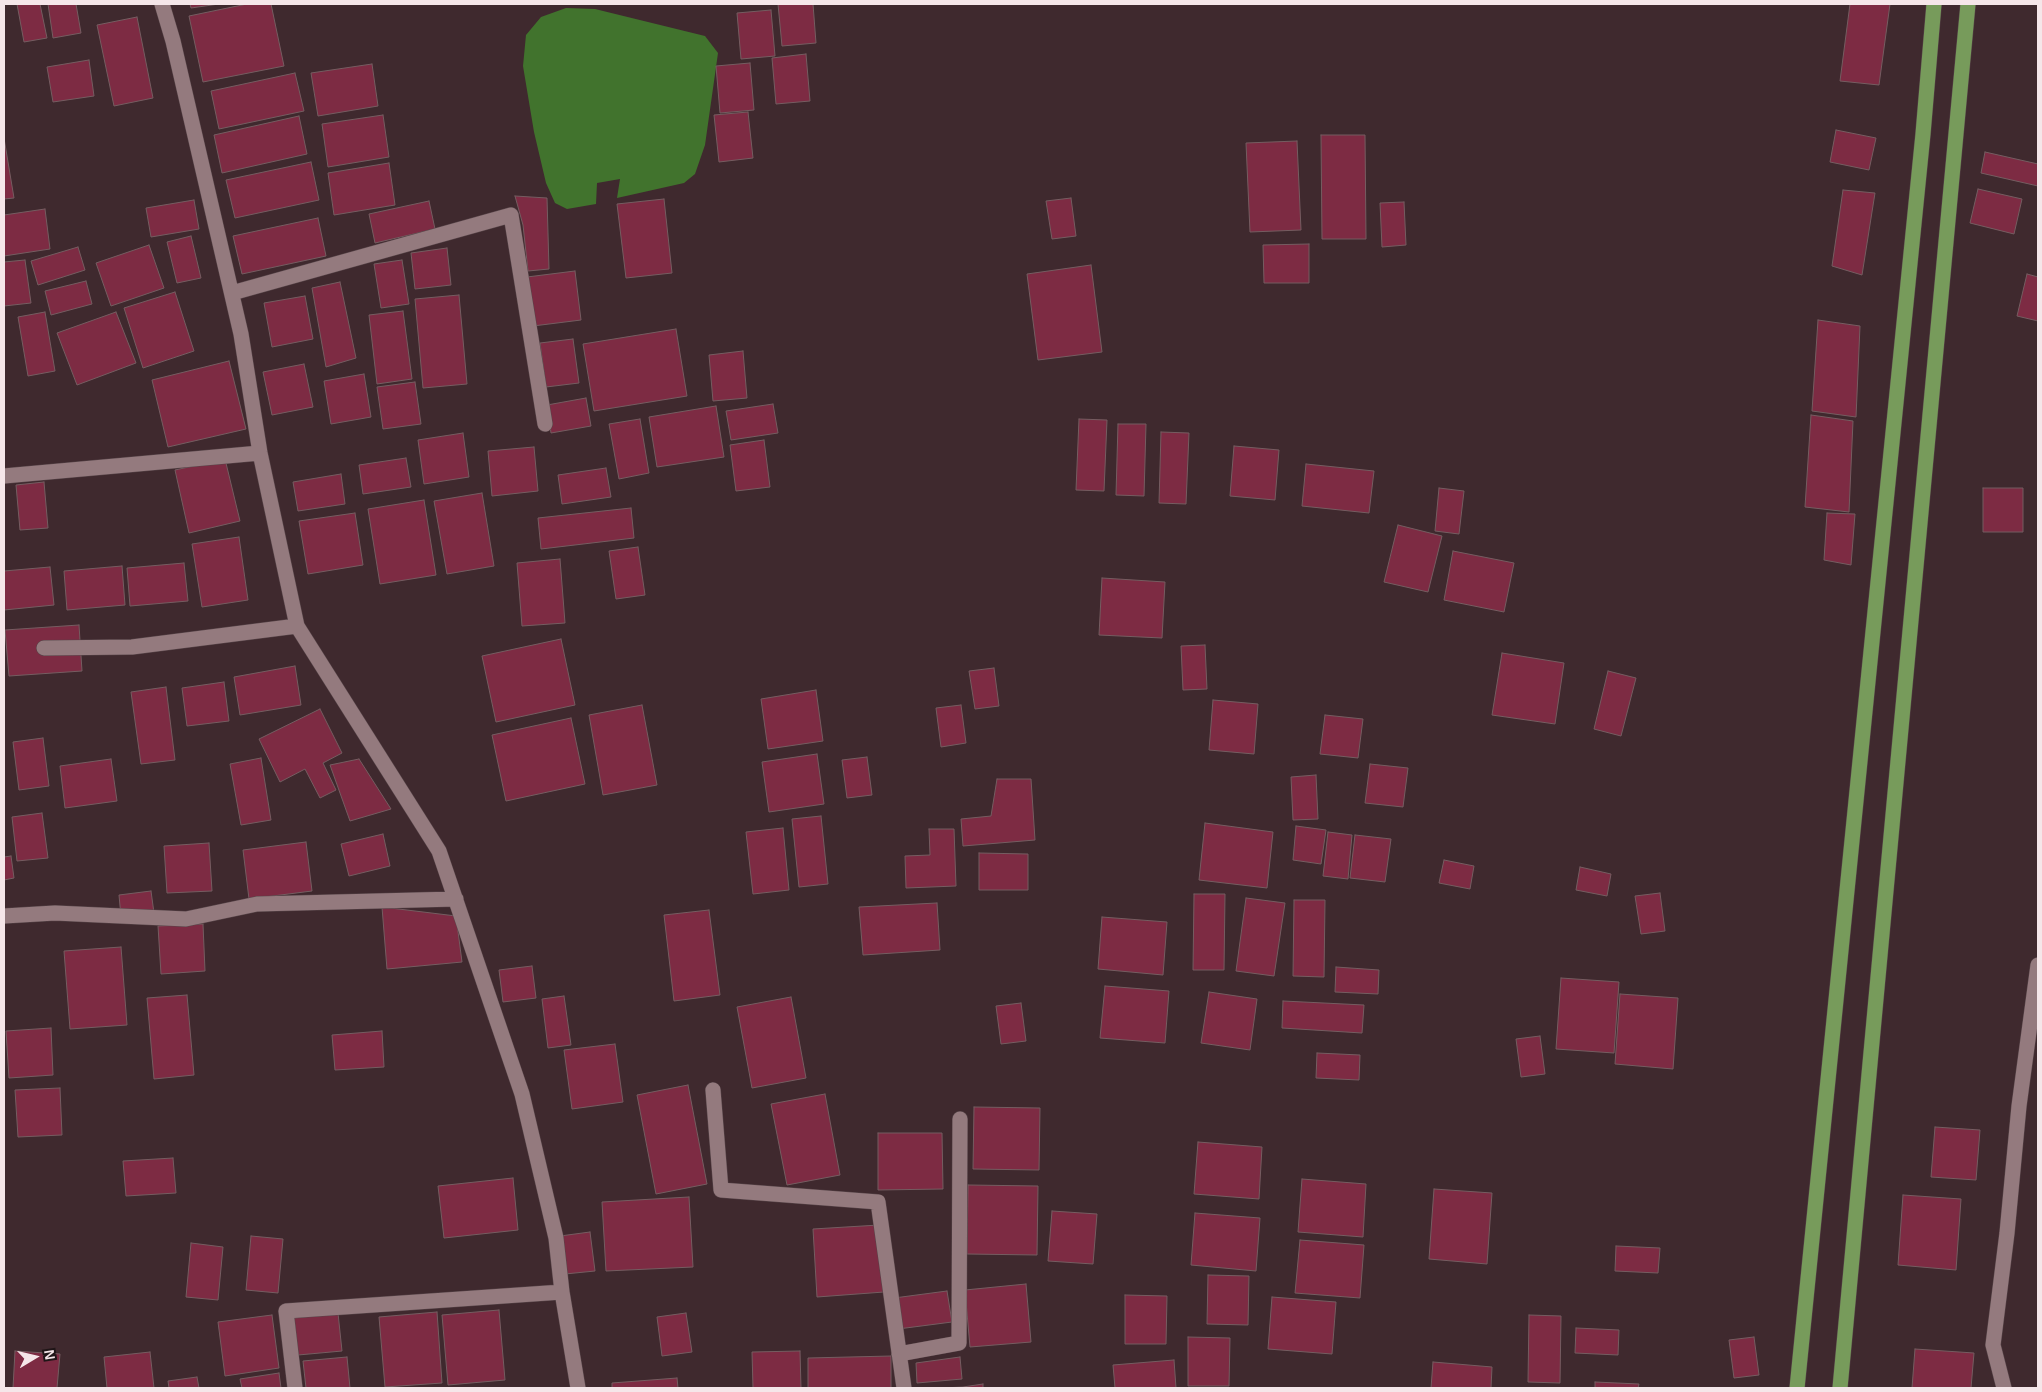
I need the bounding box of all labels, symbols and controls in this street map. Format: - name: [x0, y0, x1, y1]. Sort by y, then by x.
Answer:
- north arrow: [10, 1332, 60, 1382]
- text: N: [41, 1348, 59, 1361]

